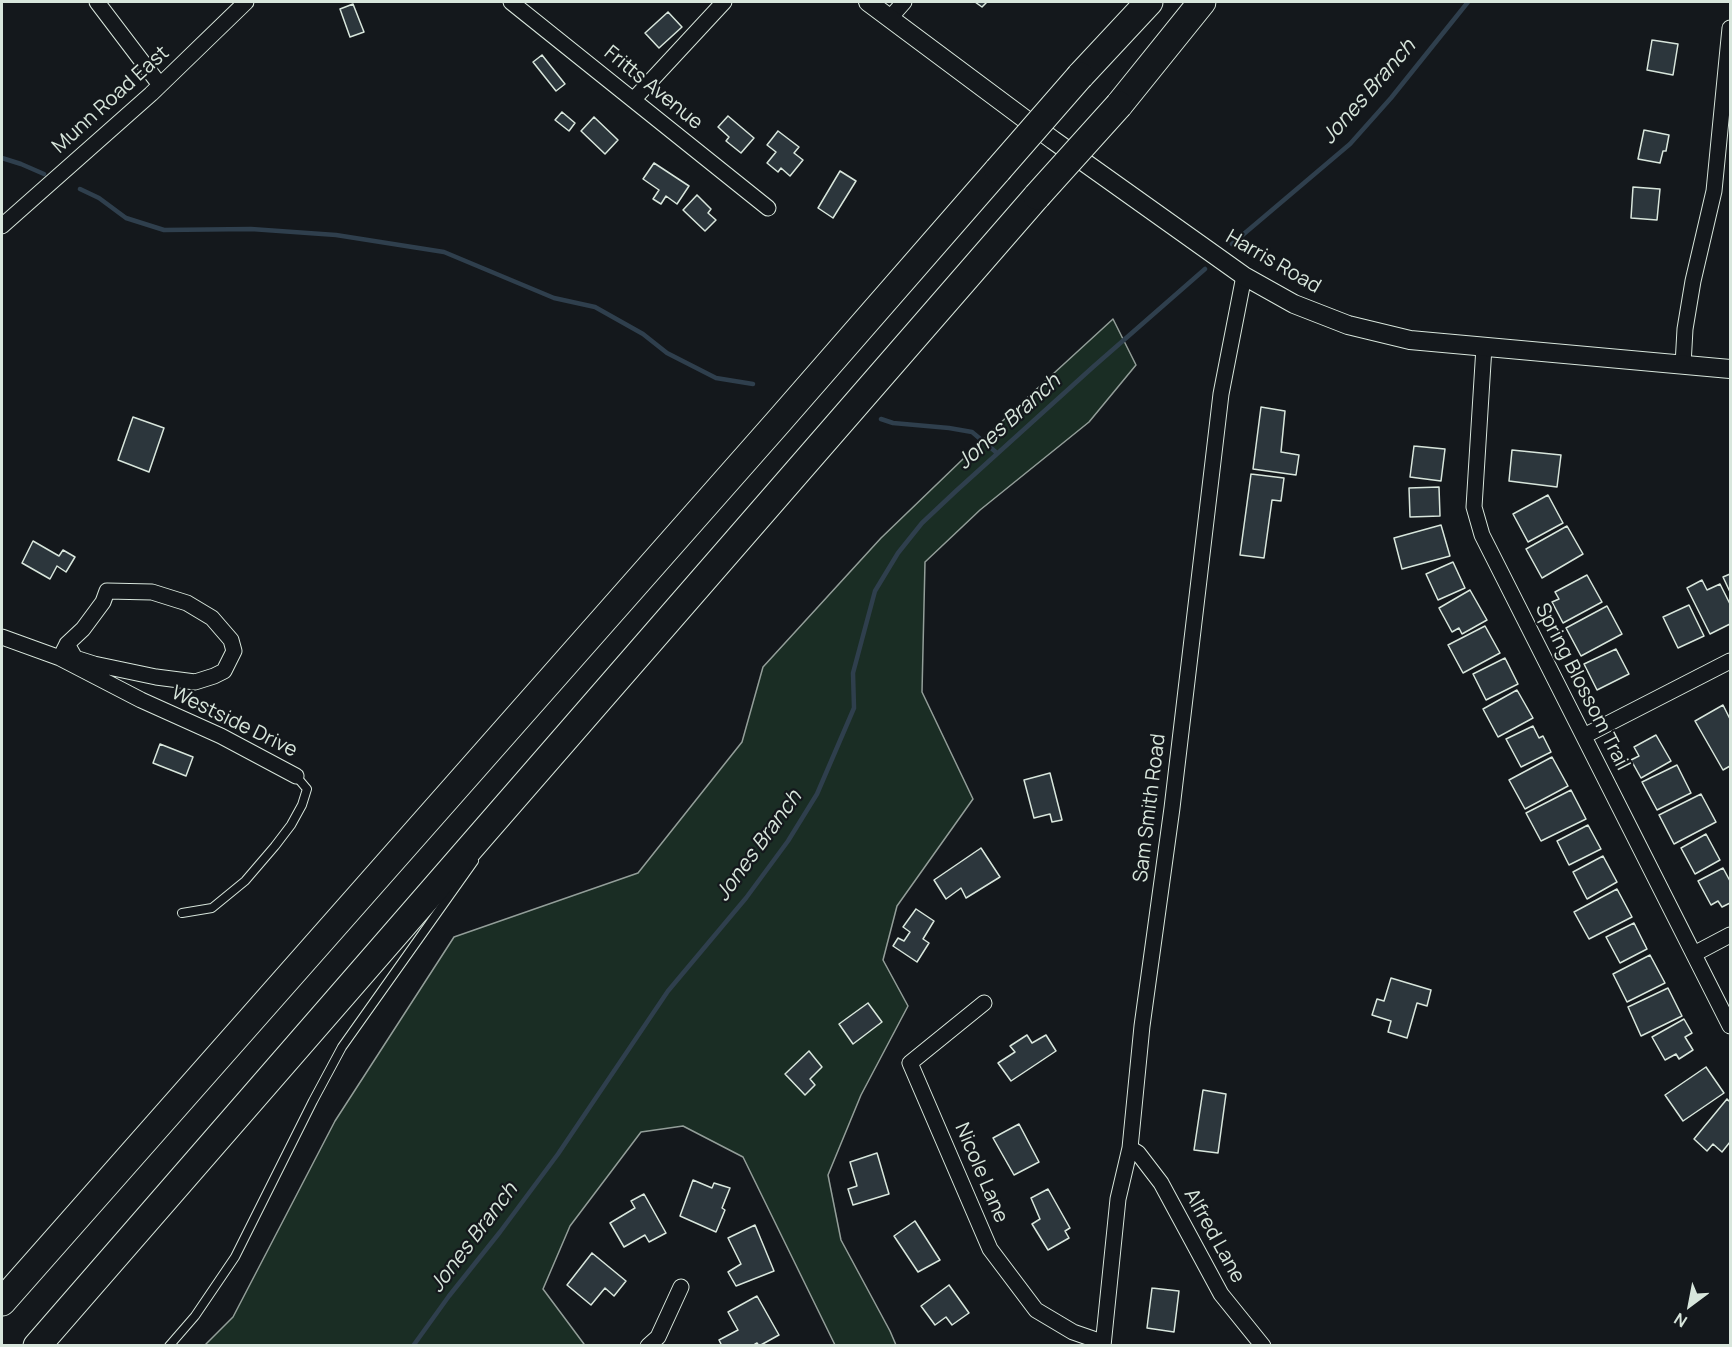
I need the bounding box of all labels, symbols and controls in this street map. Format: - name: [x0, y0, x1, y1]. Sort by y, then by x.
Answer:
- water label: Jones Branch: [1317, 35, 1421, 149]
- street label: Munn Road East: [48, 41, 174, 159]
- street label: Fritts Avenue: [599, 41, 707, 135]
- street label: Harris Road: [1221, 225, 1325, 299]
- water label: Jones Branch: [952, 369, 1066, 475]
- street label: Spring Blossom Trail: [1529, 599, 1635, 775]
- street label: Westside Drive: [167, 681, 301, 763]
- street label: Sam Smith Road: [1129, 732, 1171, 884]
- water label: Jones Branch: [711, 786, 807, 906]
- street label: Nicole Lane: [949, 1119, 1013, 1227]
- water label: Jones Branch: [425, 1178, 523, 1298]
- street label: Alfred Lane: [1178, 1185, 1250, 1287]
- north arrow: [1660, 1275, 1720, 1335]
- text: N: [1670, 1308, 1691, 1333]

